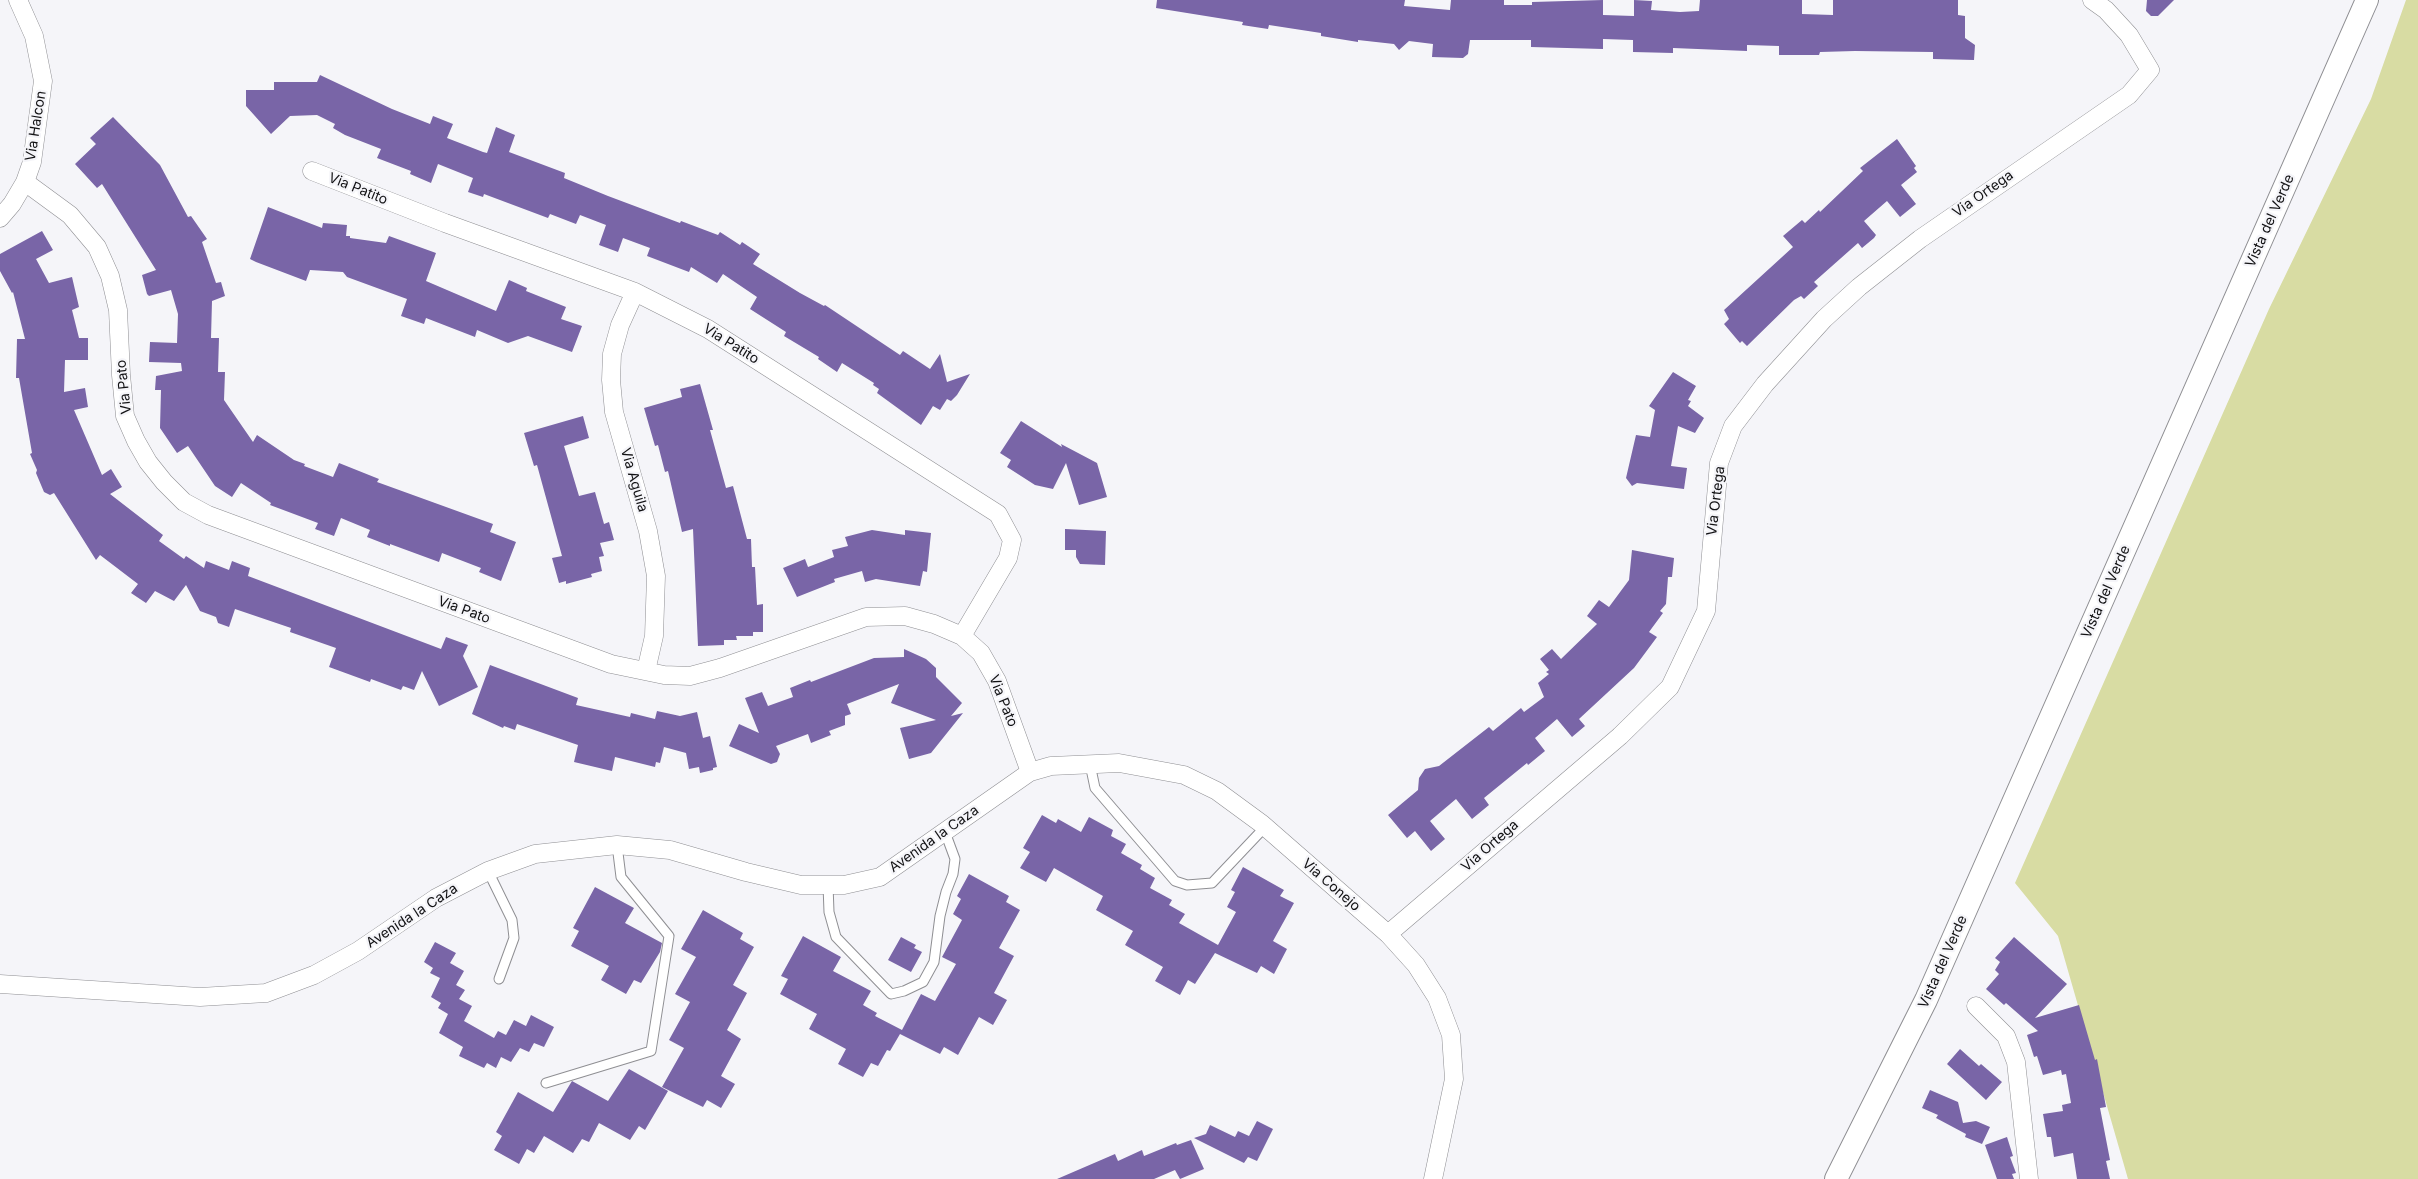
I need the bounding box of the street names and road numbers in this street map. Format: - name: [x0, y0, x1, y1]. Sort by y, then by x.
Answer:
- street label: Via Halcon: [22, 90, 50, 162]
- street label: Via Ortega: [1949, 167, 2017, 221]
- street label: Via Patito: [326, 170, 390, 208]
- street label: Vista del Verde: [2242, 172, 2298, 270]
- street label: Via Patito: [700, 320, 762, 368]
- street label: Via Pato: [113, 359, 135, 415]
- street label: Via Aguila: [617, 446, 651, 514]
- street label: Via Ortega: [1703, 465, 1729, 537]
- street label: Vista del Verde: [2078, 543, 2134, 641]
- street label: Via Pato: [436, 593, 492, 627]
- street label: Via Pato: [985, 673, 1021, 729]
- street label: Avenida la Caza: [886, 802, 982, 876]
- street label: Via Ortega: [1458, 817, 1522, 875]
- street label: Via Conejo: [1298, 855, 1364, 915]
- street label: Avenida la Caza: [363, 880, 461, 952]
- street label: Vista del Verde: [1915, 913, 1971, 1011]

